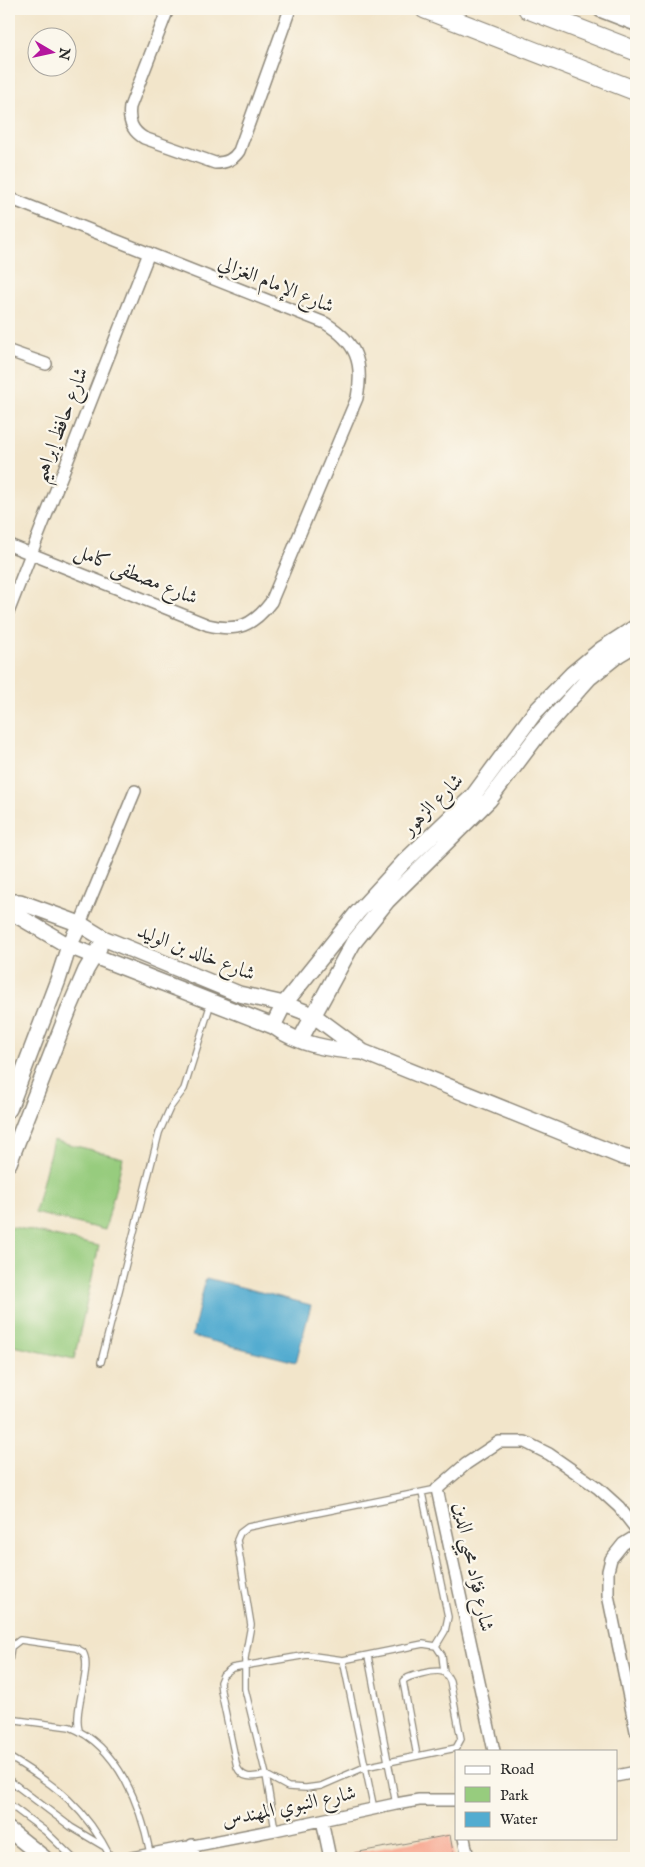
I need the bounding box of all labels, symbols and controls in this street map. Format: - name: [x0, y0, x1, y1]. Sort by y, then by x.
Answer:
- north arrow: [28, 28, 78, 78]
- text: N: [54, 45, 74, 61]
- street label: شارع الإمام الغزالي: [213, 250, 338, 323]
- street label: شارع حافظ إبراهيم: [28, 364, 100, 488]
- street label: شارع مصطفى كامل: [69, 539, 201, 615]
- street label: شارع الزهور: [395, 769, 472, 845]
- street label: شارع خالد بن الوليد: [132, 919, 259, 991]
- street label: شارع فؤاد محيي الدين: [442, 1500, 499, 1635]
- legend: [455, 1750, 618, 1840]
- text: Road: [500, 1760, 535, 1779]
- street label: شارع النبوي المهندس: [220, 1781, 359, 1837]
- text: Park: [500, 1786, 530, 1805]
- text: Water: [500, 1810, 538, 1829]

